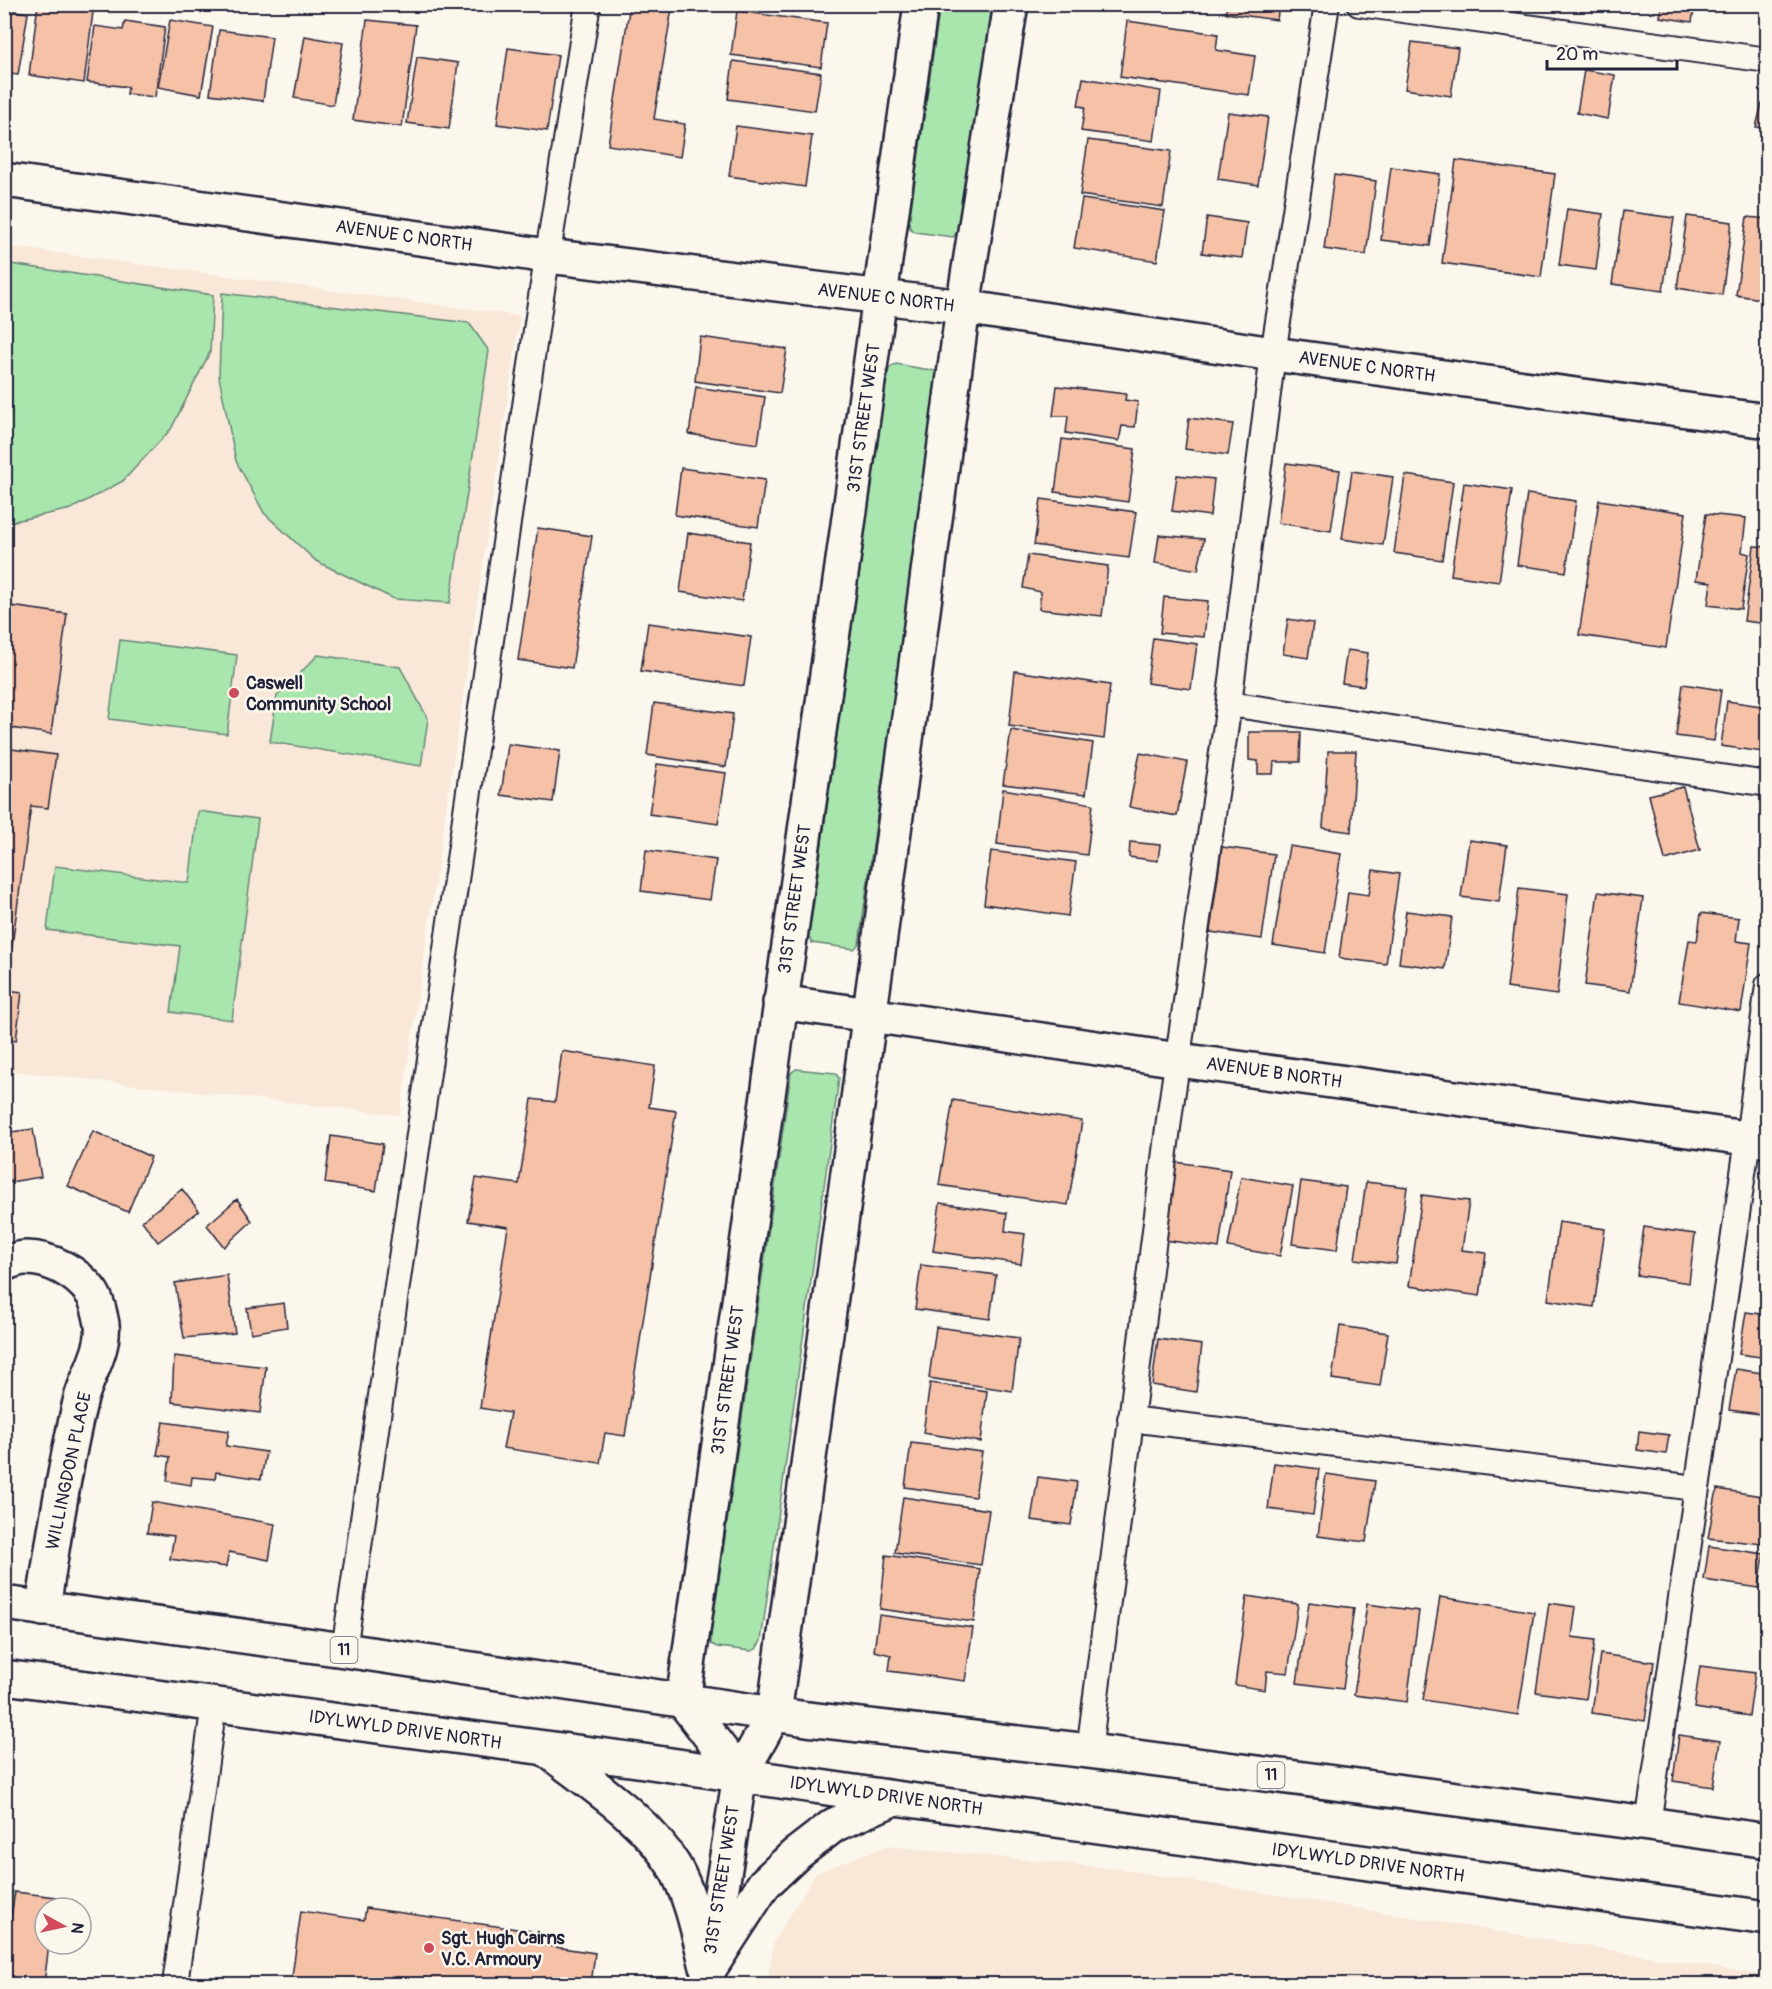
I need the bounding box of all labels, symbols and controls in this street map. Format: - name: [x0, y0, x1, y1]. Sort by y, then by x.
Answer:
- scale bar: [1547, 33, 1678, 71]
- text: 20 m: [1556, 43, 1598, 66]
- street label: AVENUE C NORTH: [334, 215, 474, 257]
- street label: AVENUE C NORTH: [816, 278, 956, 318]
- street label: 31ST STREET WEST: [842, 342, 886, 494]
- street label: AVENUE C NORTH: [1297, 346, 1437, 388]
- place label: Caswell Community School: [246, 672, 391, 716]
- marker: Caswell Community School: [227, 686, 241, 700]
- street label: 31ST STREET WEST: [773, 823, 817, 975]
- street label: AVENUE B NORTH: [1205, 1052, 1343, 1094]
- street label: 31ST STREET WEST: [706, 1304, 750, 1456]
- street label: WILLINGDON PLACE: [41, 1390, 97, 1552]
- road number: 11: [330, 1637, 358, 1663]
- street label: IDYLWYLD DRIVE NORTH: [307, 1705, 503, 1755]
- road number: 11: [1258, 1762, 1284, 1788]
- street label: IDYLWYLD DRIVE NORTH: [788, 1771, 984, 1821]
- street label: 31ST STREET WEST: [699, 1804, 745, 1956]
- street label: IDYLWYLD DRIVE NORTH: [1270, 1838, 1466, 1888]
- north arrow: [33, 1896, 93, 1956]
- text: N: [66, 1921, 88, 1935]
- place label: Sgt. Hugh Cairns V.C. Armoury: [441, 1927, 566, 1971]
- marker: Sgt. Hugh Cairns V.C. Armoury: [422, 1941, 436, 1955]

